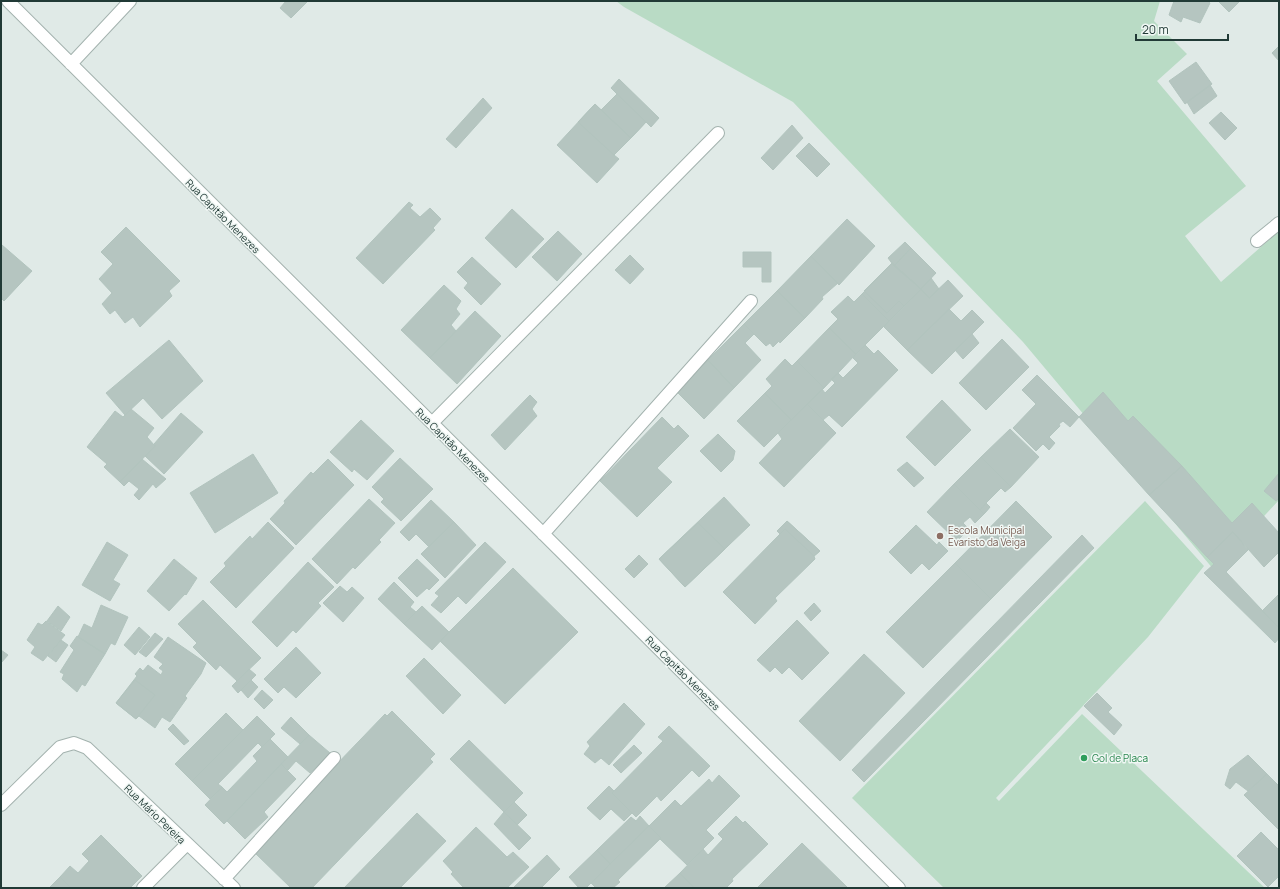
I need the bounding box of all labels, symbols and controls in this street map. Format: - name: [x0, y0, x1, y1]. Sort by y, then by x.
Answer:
- scale bar: [1136, 16, 1228, 42]
- text: 20 m: [1142, 21, 1169, 38]
- street label: Rua Capitão Menezes: [183, 176, 263, 256]
- street label: Rua Capitão Menezes: [413, 405, 493, 485]
- place label: Escola Municipal Evaristo da Veiga: [948, 523, 1026, 549]
- marker: Escola Municipal Evaristo da Veiga: [935, 531, 945, 541]
- street label: Rua Capitão Menezes: [643, 633, 723, 713]
- place label: Gol de Placa: [1092, 751, 1148, 765]
- marker: Gol de Placa: [1079, 753, 1089, 763]
- street label: Rua Mário Pereira: [121, 781, 189, 847]

